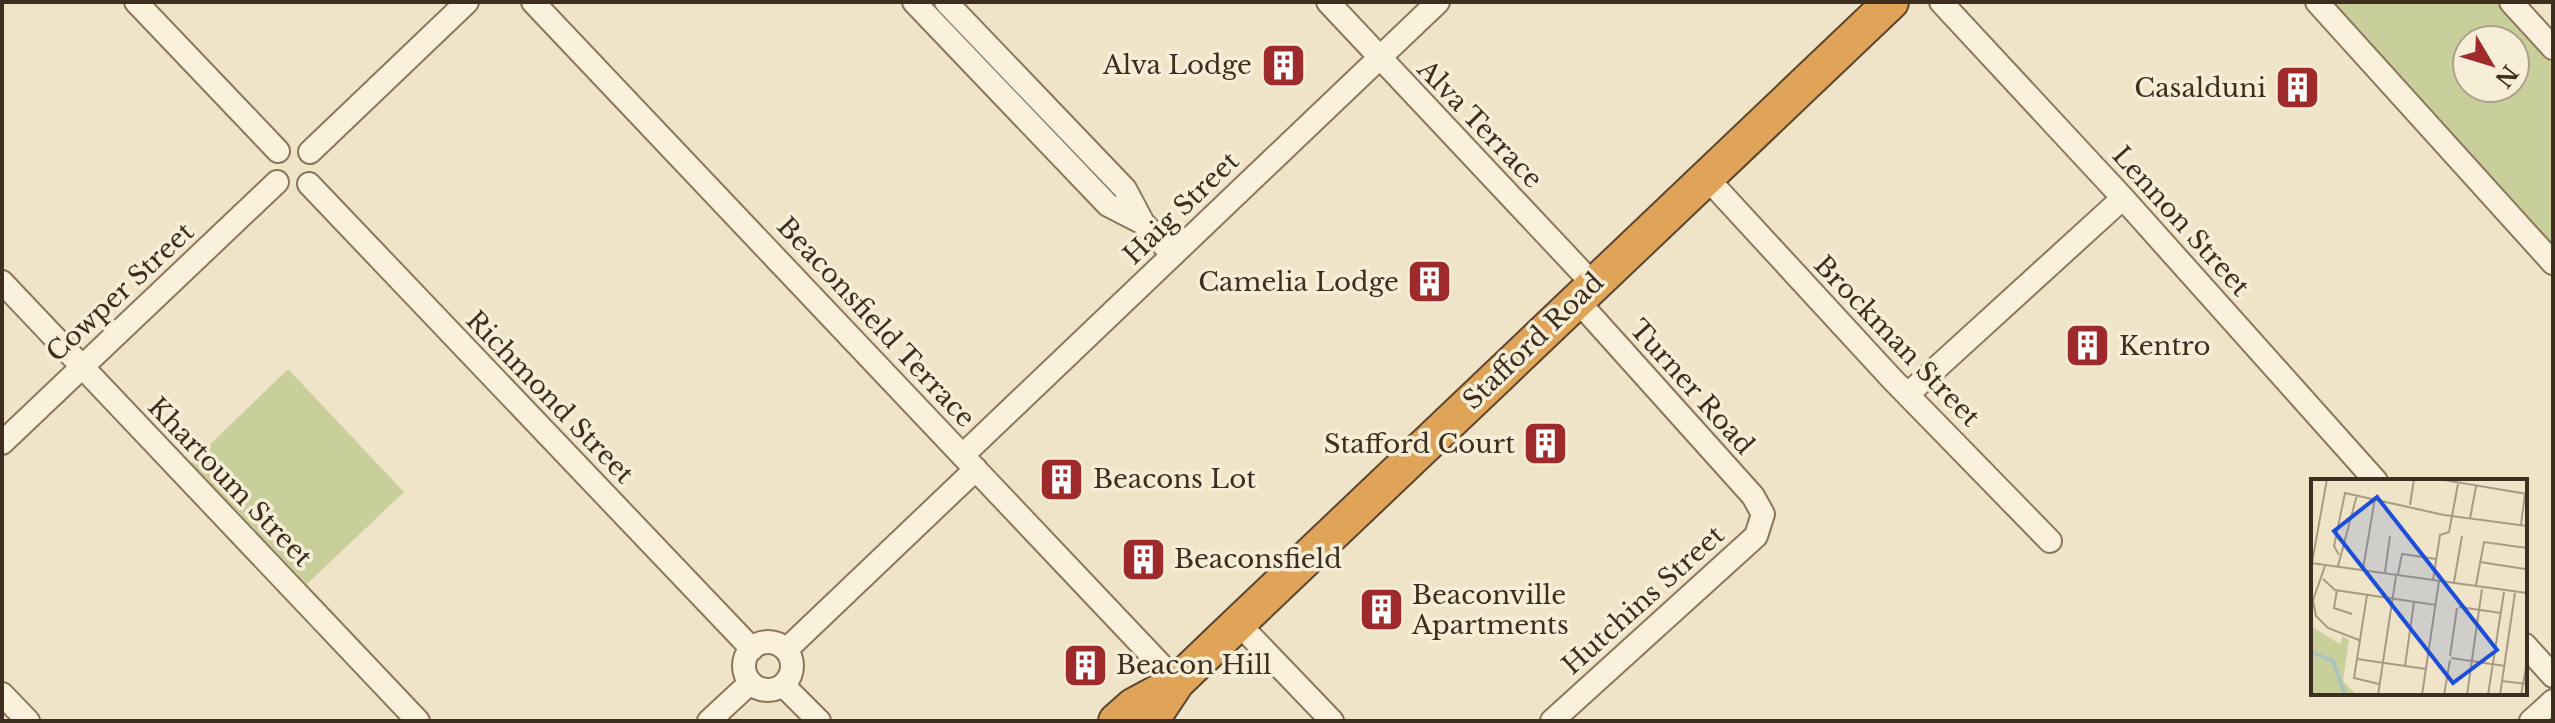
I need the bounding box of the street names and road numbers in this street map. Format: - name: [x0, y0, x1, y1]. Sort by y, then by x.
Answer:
- street label: Alva Terrace: [1410, 53, 1549, 195]
- street label: Lennon Street: [2105, 140, 2257, 303]
- street label: Haig Street: [1117, 145, 1246, 271]
- street label: Beaconsfield Terrace: [770, 210, 982, 434]
- street label: Cowper Street: [40, 216, 200, 368]
- street label: Brockman Street: [1807, 249, 1987, 433]
- street label: Stafford Road: [1456, 266, 1610, 416]
- street label: Richmond Street: [460, 304, 641, 490]
- street label: Turner Road: [1623, 313, 1761, 461]
- street label: Khartoum Street: [141, 391, 319, 573]
- street label: Hutchins Street: [1555, 519, 1731, 681]

